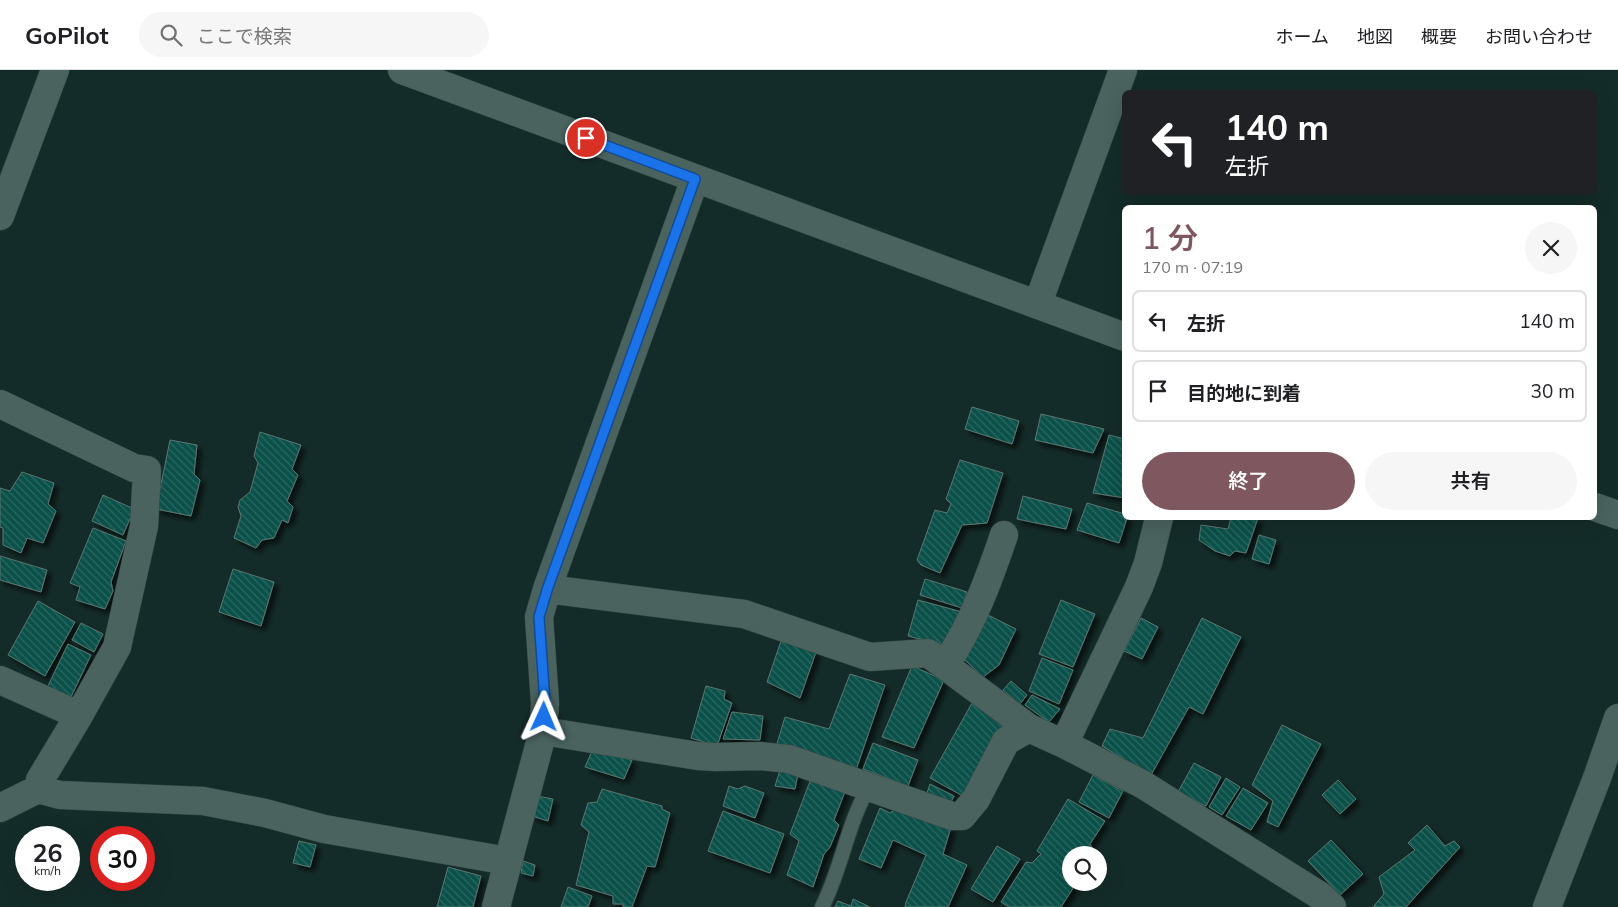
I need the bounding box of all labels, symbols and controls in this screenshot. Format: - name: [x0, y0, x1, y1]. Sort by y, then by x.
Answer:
- search box: [139, 12, 489, 57]
- text: GoPilot: [25, 20, 109, 50]
- icon: search: [157, 21, 185, 49]
- text: ここで検索: [197, 24, 292, 48]
- text: ホーム: [1276, 25, 1329, 48]
- text: 地図: [1357, 25, 1393, 48]
- text: 概要: [1421, 25, 1457, 48]
- text: お問い合わせ: [1485, 25, 1593, 48]
- text: 140 m: [1225, 105, 1329, 149]
- icon: left: [1142, 110, 1207, 175]
- pin: [565, 117, 607, 159]
- icon: arrive: [572, 124, 600, 152]
- text: 左折: [1225, 152, 1269, 180]
- text: 1 分: [1142, 219, 1198, 257]
- button: close: [1525, 222, 1577, 274]
- text: 170 m · 07:19: [1142, 257, 1243, 277]
- icon: left: [1144, 307, 1172, 335]
- text: 140 m: [1519, 309, 1575, 333]
- text: 左折: [1187, 311, 1225, 335]
- icon: arrive: [1144, 377, 1172, 405]
- text: 30 m: [1531, 379, 1575, 403]
- text: 目的地に到着: [1187, 381, 1301, 405]
- button: 終了: [1142, 452, 1355, 510]
- button: 共有: [1365, 452, 1577, 510]
- position arrow: [517, 690, 569, 742]
- speed limit sign: 30: [90, 826, 155, 891]
- text: 26: [32, 837, 63, 868]
- map controls: [1062, 846, 1107, 891]
- button: search: [1062, 846, 1107, 891]
- text: km/h: [34, 863, 61, 878]

